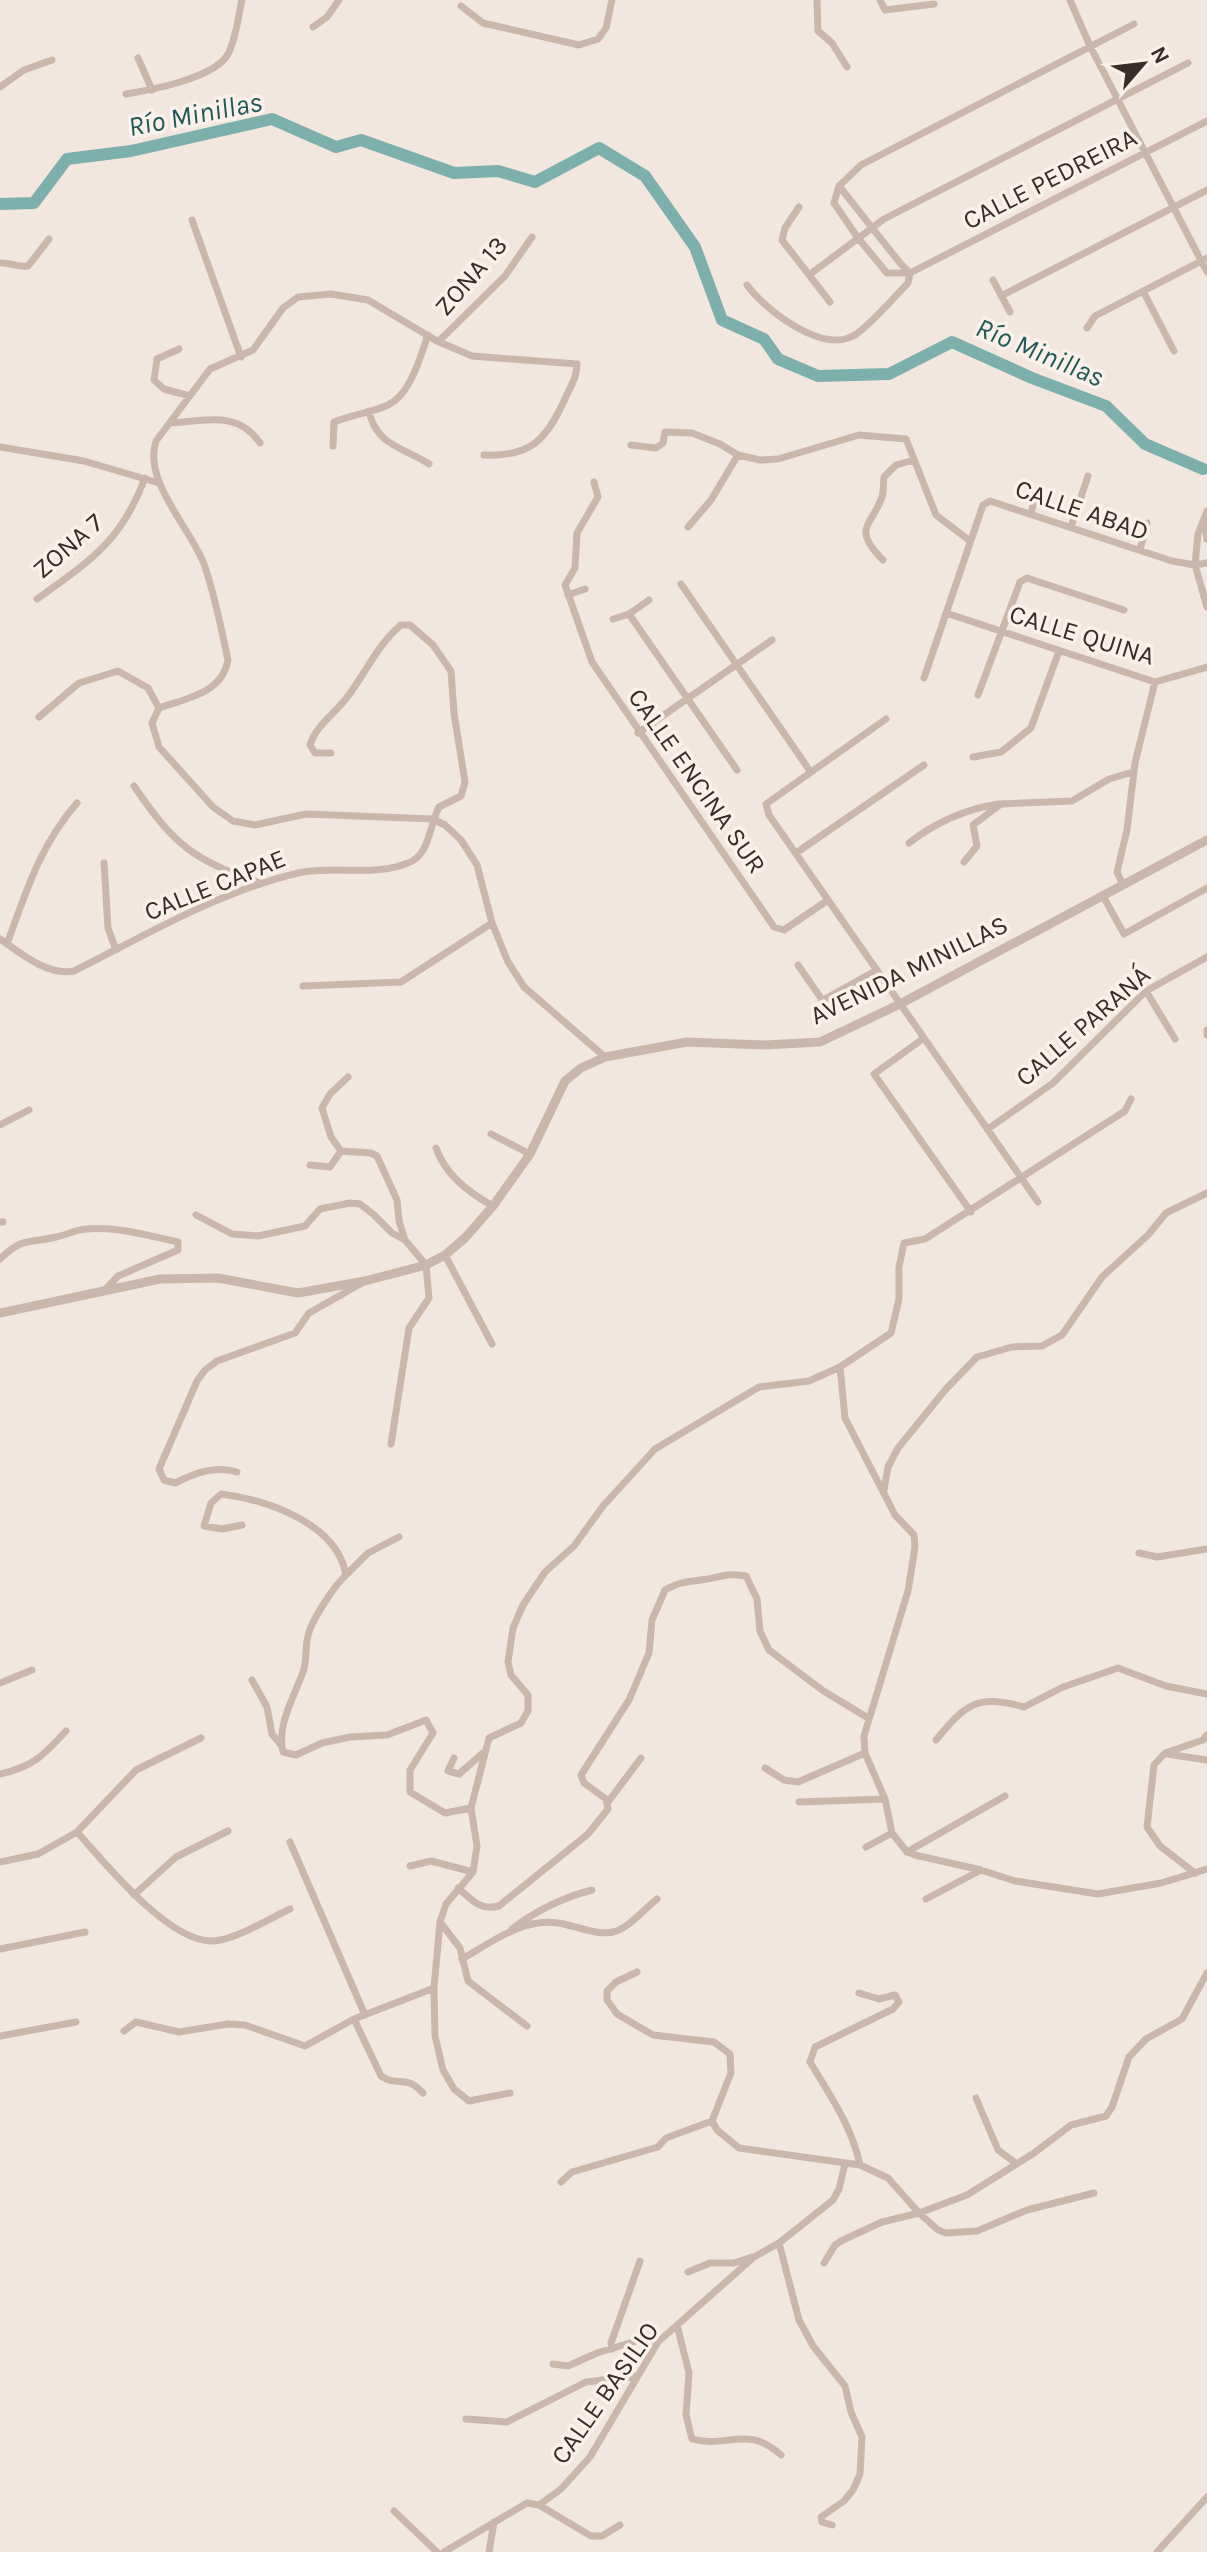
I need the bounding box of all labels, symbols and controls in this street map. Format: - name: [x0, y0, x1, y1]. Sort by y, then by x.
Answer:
- north arrow: [1103, 24, 1183, 104]
- text: N: [1145, 42, 1175, 68]
- water label: Río Minillas: [125, 85, 265, 143]
- street label: CALLE PEDREIRA: [958, 122, 1142, 236]
- street label: ZONA 13: [428, 230, 514, 322]
- water label: Río Minillas: [971, 310, 1109, 394]
- street label: CALLE ABAD: [1011, 473, 1153, 547]
- street label: ZONA 7: [26, 507, 110, 585]
- street label: CALLE QUINA: [1006, 598, 1158, 672]
- street label: CALLE ENCINA SUR: [621, 682, 773, 880]
- street label: CALLE CAPAE: [140, 843, 290, 927]
- street label: AVENIDA MINILLAS: [805, 909, 1013, 1031]
- street label: CALLE PARANÁ: [1009, 958, 1157, 1093]
- street label: CALLE BASILIO: [545, 2316, 665, 2470]

